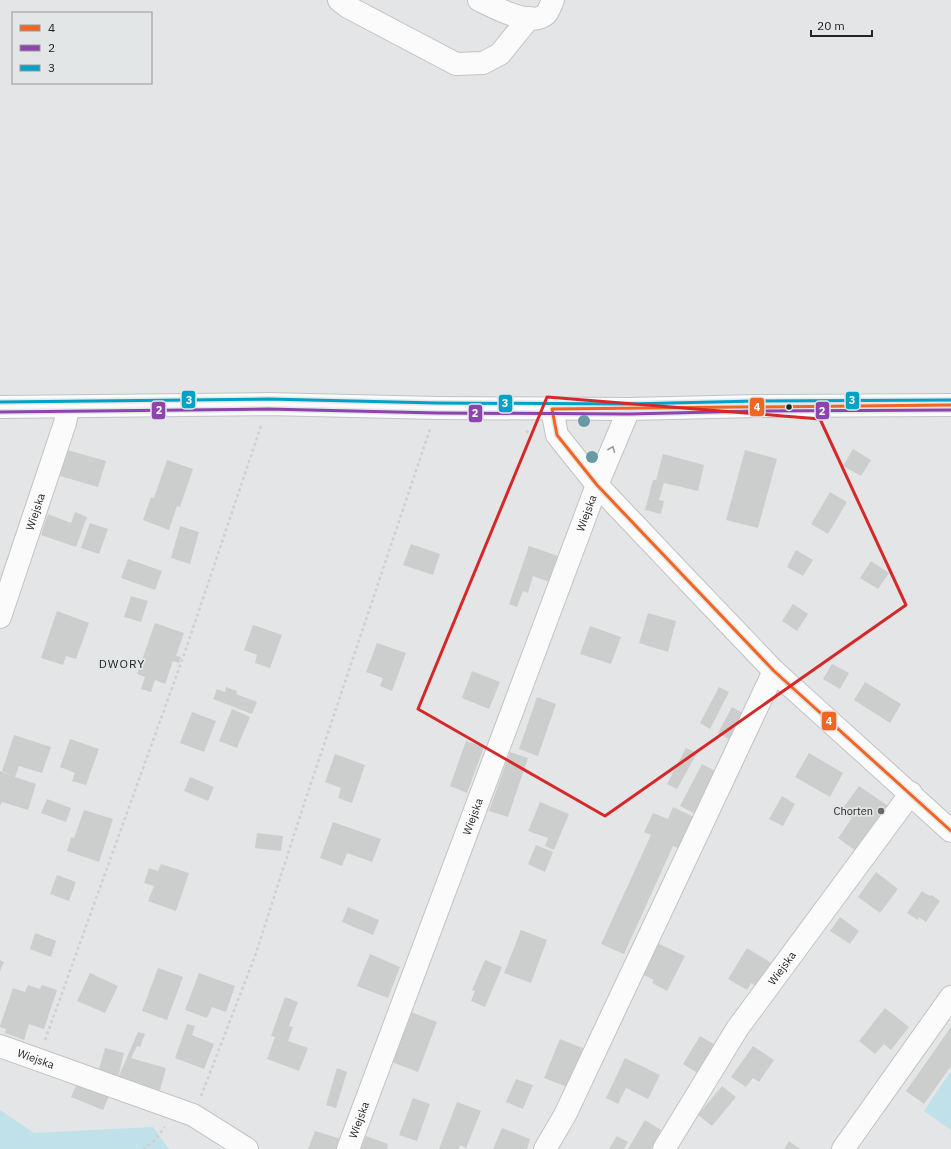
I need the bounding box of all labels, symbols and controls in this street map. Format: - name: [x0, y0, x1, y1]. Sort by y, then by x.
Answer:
- legend: [12, 12, 152, 84]
- scale bar: [811, 12, 872, 38]
- text: 20 m: [817, 18, 845, 33]
- text: 4: [48, 20, 55, 35]
- text: 2: [48, 40, 55, 55]
- text: 3: [48, 60, 55, 75]
- line badge: 3: [181, 390, 196, 409]
- line badge: 3: [845, 391, 860, 410]
- text: 3: [186, 393, 192, 407]
- text: 3: [849, 393, 855, 407]
- line badge: 3: [498, 394, 513, 413]
- text: 3: [502, 396, 508, 410]
- line badge: 4: [749, 397, 765, 417]
- text: 4: [754, 400, 761, 414]
- line badge: 2: [151, 401, 166, 420]
- line badge: 2: [815, 401, 830, 420]
- unlabelled marker: [784, 402, 794, 412]
- text: 2: [156, 403, 163, 417]
- line badge: 2: [468, 404, 483, 423]
- text: 2: [819, 404, 826, 418]
- text: 2: [472, 406, 479, 420]
- one-way arrow: [607, 445, 615, 453]
- street label: Wiejska: [23, 491, 48, 532]
- street label: Wiejska: [573, 493, 600, 534]
- district label: DWORY: [99, 656, 145, 671]
- line badge: 4: [821, 711, 837, 731]
- text: 4: [826, 714, 833, 728]
- street label: Wiejska: [459, 796, 486, 837]
- place label: Chorten: [834, 804, 873, 818]
- marker: Chorten: [876, 806, 886, 816]
- street label: Wiejska: [765, 949, 799, 988]
- street label: Wiejska: [15, 1046, 56, 1072]
- street label: Wiejska: [346, 1099, 372, 1140]

